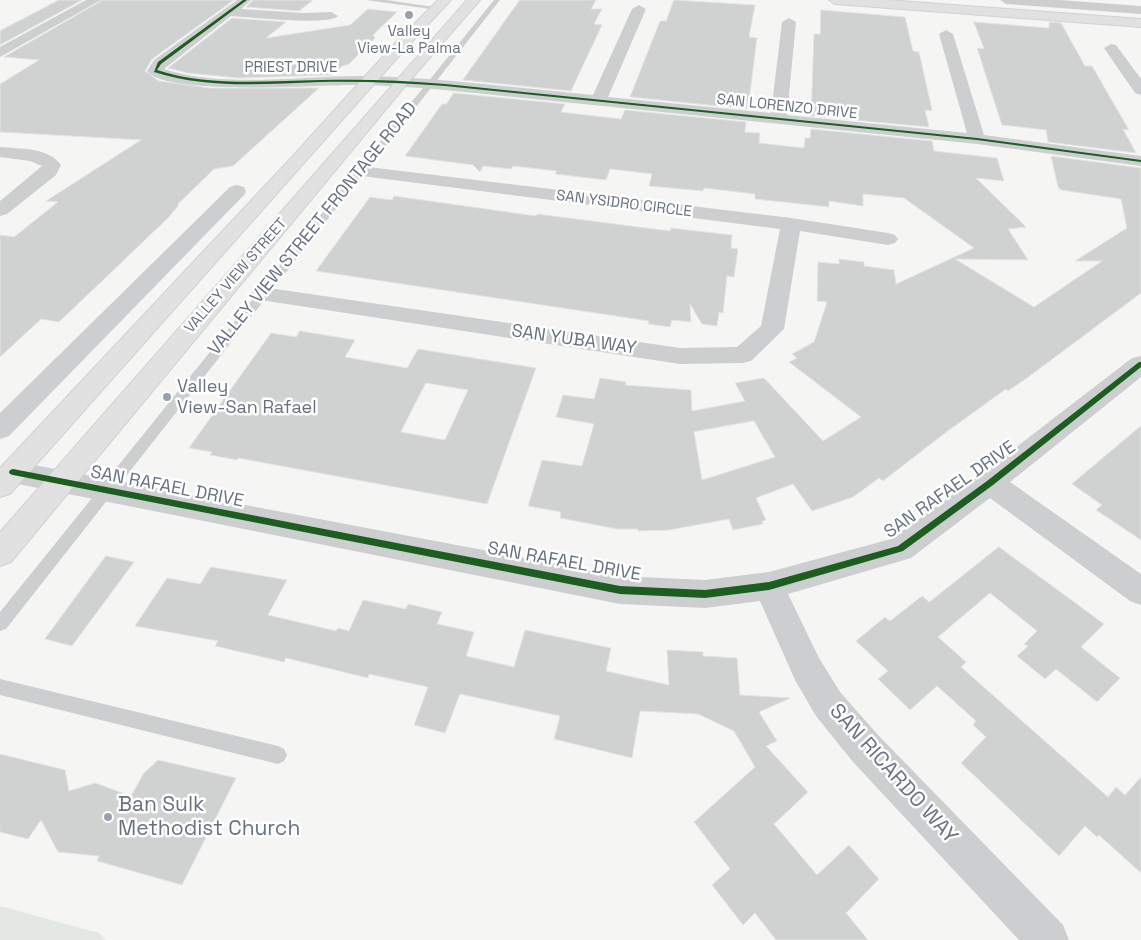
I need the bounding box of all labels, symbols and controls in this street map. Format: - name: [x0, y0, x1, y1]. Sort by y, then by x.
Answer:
- marker: Valley View-La Palma: [403, 9, 415, 21]
- place label: Valley View-La Palma: [357, 23, 461, 58]
- street label: PRIEST DRIVE: [245, 59, 337, 77]
- street label: SAN LORENZO DRIVE: [716, 91, 858, 123]
- street label: VALLEY VIEW STREET FRONTAGE ROAD: [204, 98, 422, 360]
- street label: SAN YSIDRO CIRCLE: [555, 187, 693, 221]
- street label: VALLEY VIEW STREET: [181, 215, 291, 337]
- street label: SAN YUBA WAY: [510, 321, 638, 359]
- place label: Valley View-San Rafael: [177, 376, 317, 418]
- marker: Valley View-San Rafael: [161, 391, 173, 403]
- street label: SAN RAFAEL DRIVE: [880, 437, 1020, 543]
- street label: SAN RAFAEL DRIVE: [89, 462, 245, 512]
- street label: SAN RAFAEL DRIVE: [486, 538, 642, 586]
- street label: SAN RICARDO WAY: [824, 699, 962, 849]
- place label: Ban Sulk Methodist Church: [118, 792, 300, 842]
- marker: Ban Sulk Methodist Church: [102, 811, 114, 823]

